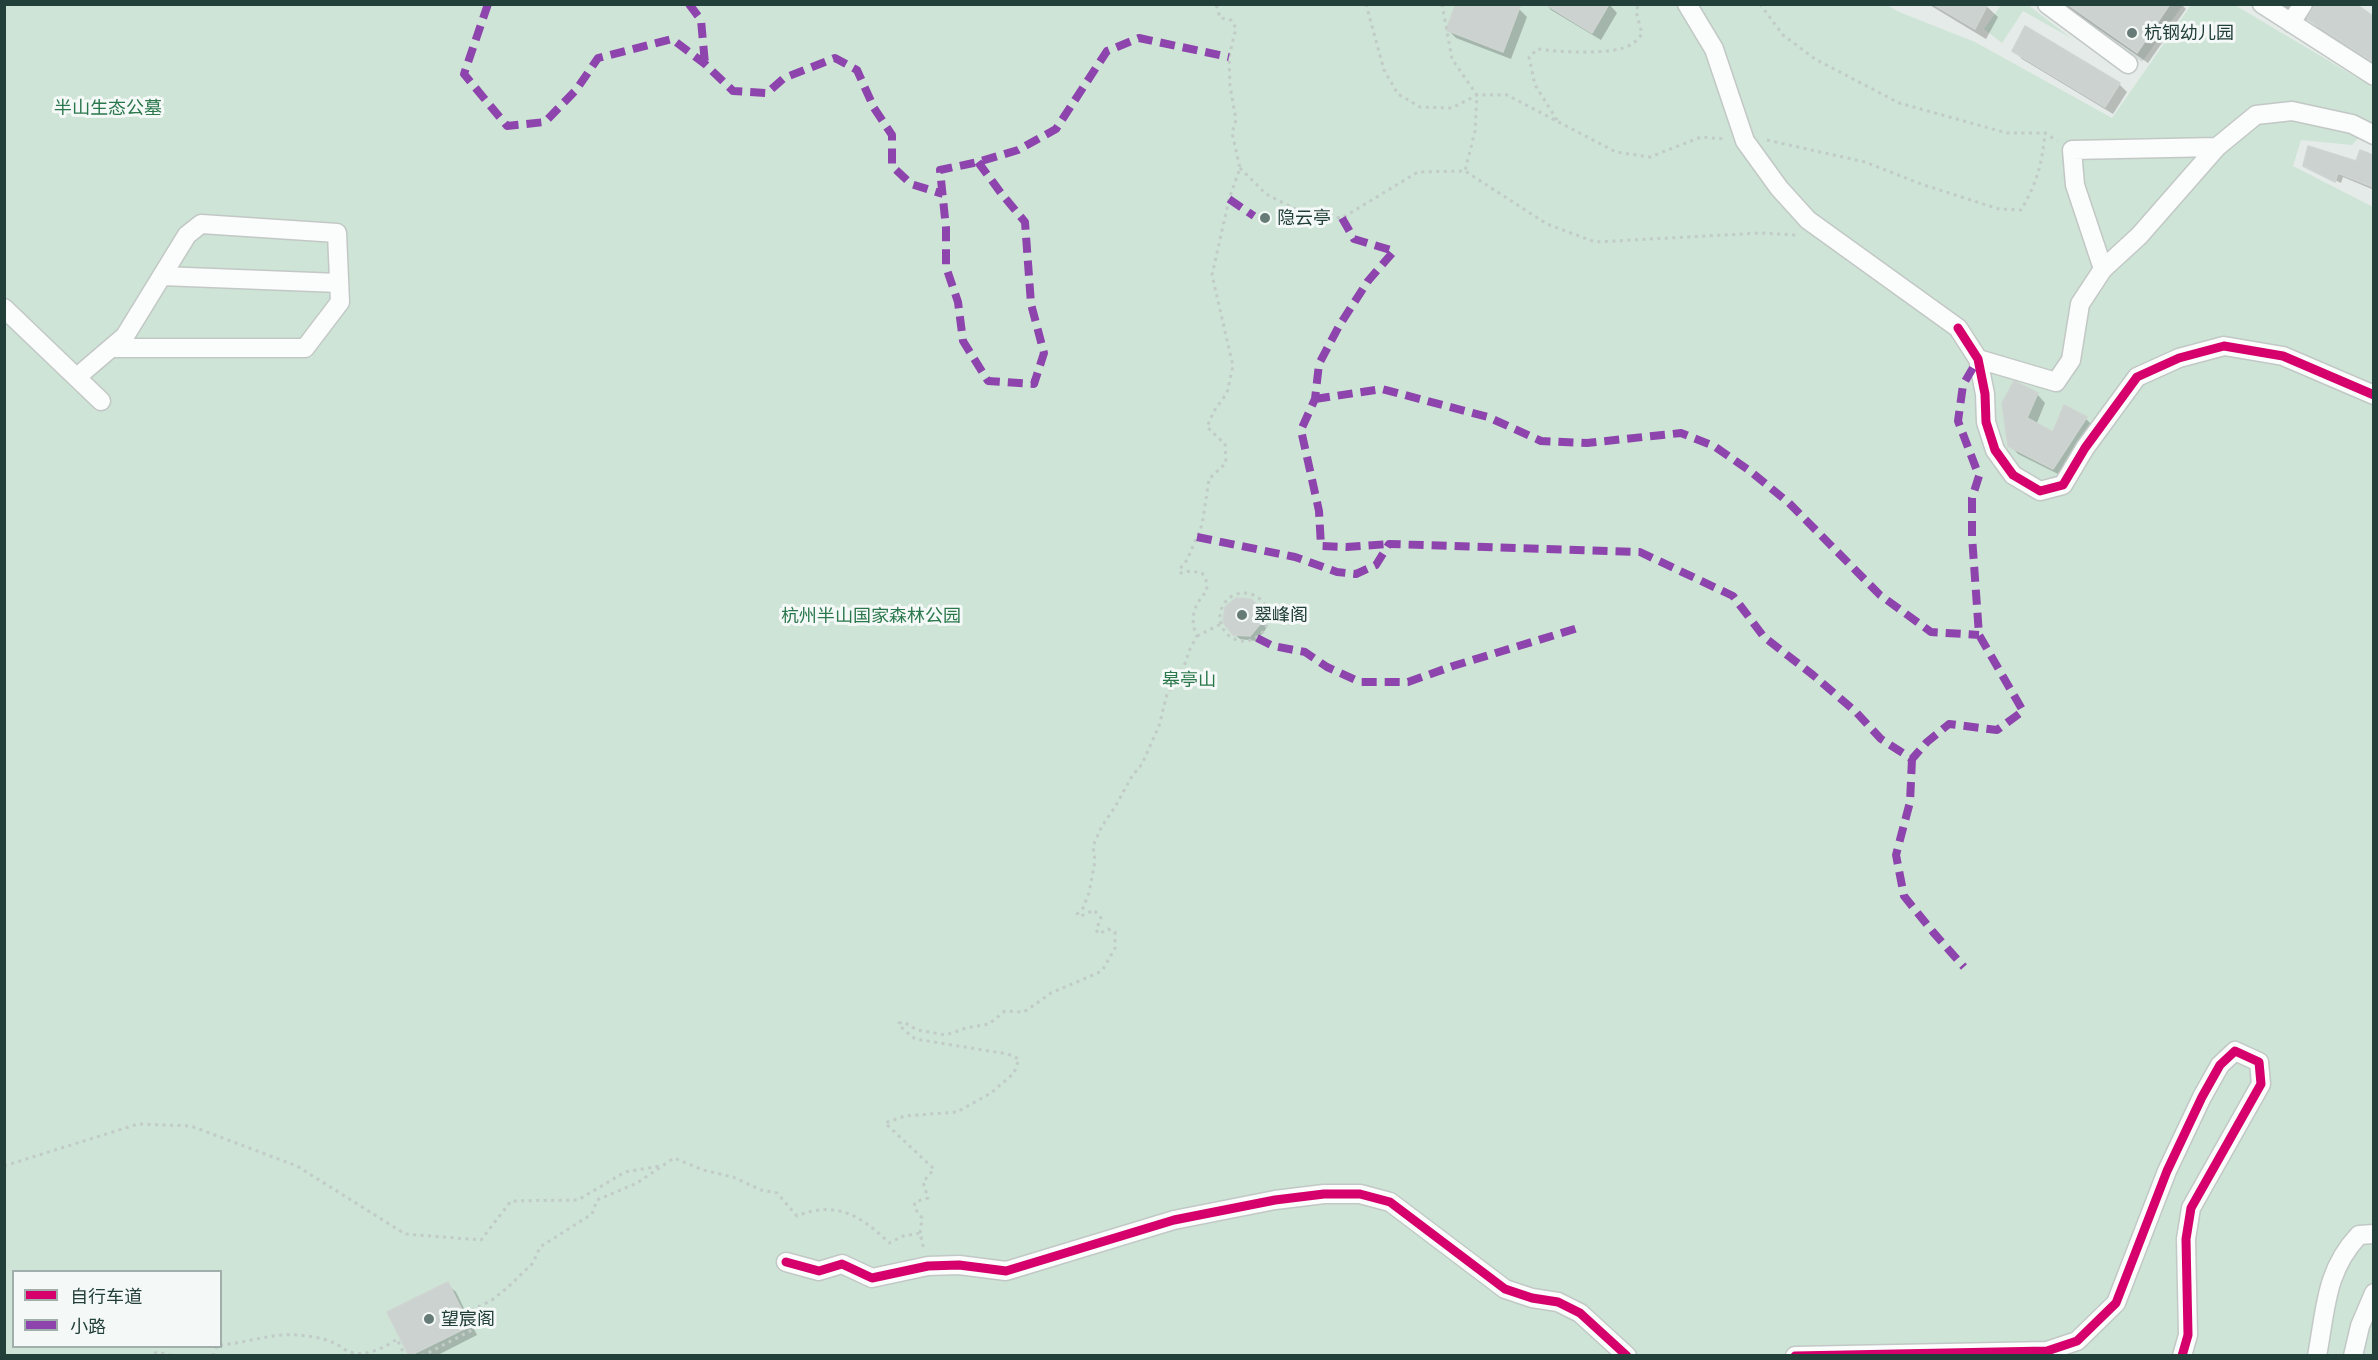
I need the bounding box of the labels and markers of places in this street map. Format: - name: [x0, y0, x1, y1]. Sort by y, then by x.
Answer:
- place label: 杭钢幼儿园: [2144, 22, 2234, 44]
- marker: 杭钢幼儿园: [2125, 26, 2139, 40]
- place label: 隐云亭: [1277, 207, 1331, 229]
- marker: 隐云亭: [1258, 211, 1272, 225]
- place label: 翠峰阁: [1254, 604, 1308, 626]
- marker: 翠峰阁: [1235, 608, 1249, 622]
- place label: 望宸阁: [441, 1308, 495, 1330]
- marker: 望宸阁: [422, 1312, 436, 1326]

